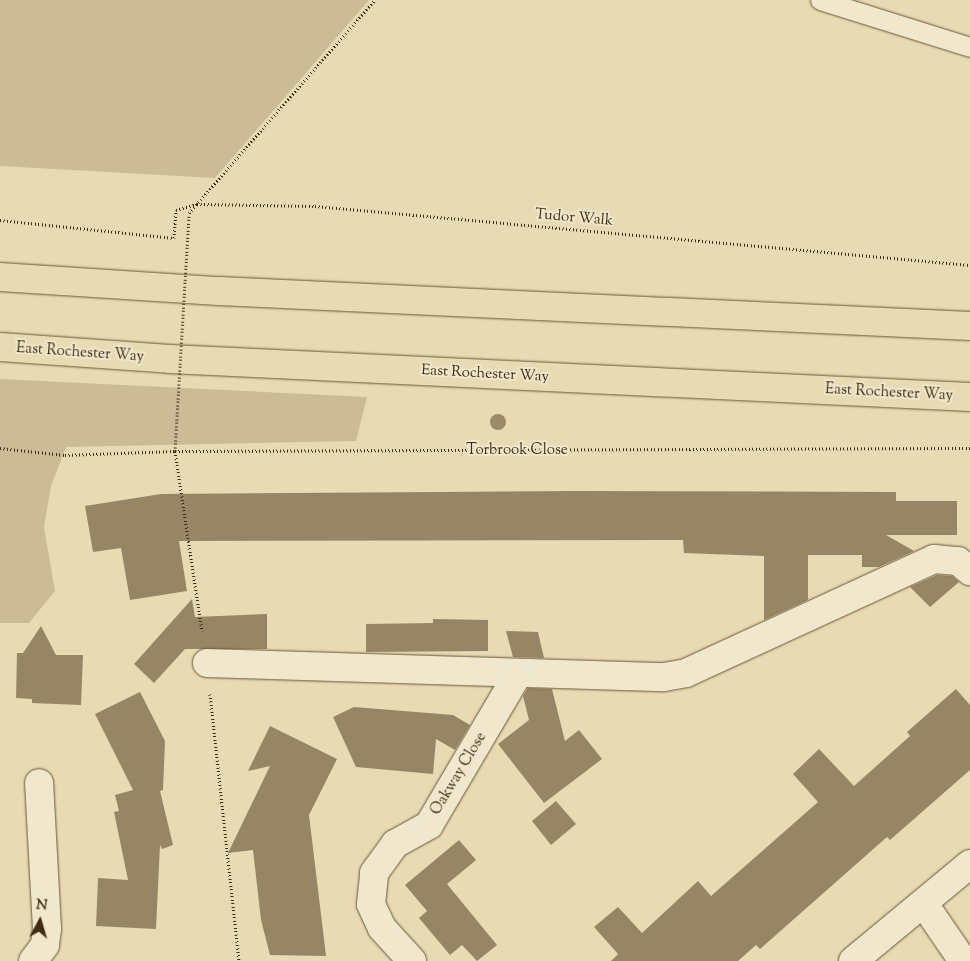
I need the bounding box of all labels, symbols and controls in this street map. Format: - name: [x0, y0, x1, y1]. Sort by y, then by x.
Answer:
- street label: Tudor Walk: [534, 206, 614, 230]
- street label: East Rochester Way: [16, 340, 144, 366]
- street label: East Rochester Way: [421, 362, 549, 386]
- street label: East Rochester Way: [825, 381, 953, 405]
- street label: Torbrook Close: [466, 442, 568, 460]
- street label: Oakway Close: [427, 729, 491, 819]
- north arrow: [15, 896, 65, 946]
- text: N: [35, 896, 48, 917]

